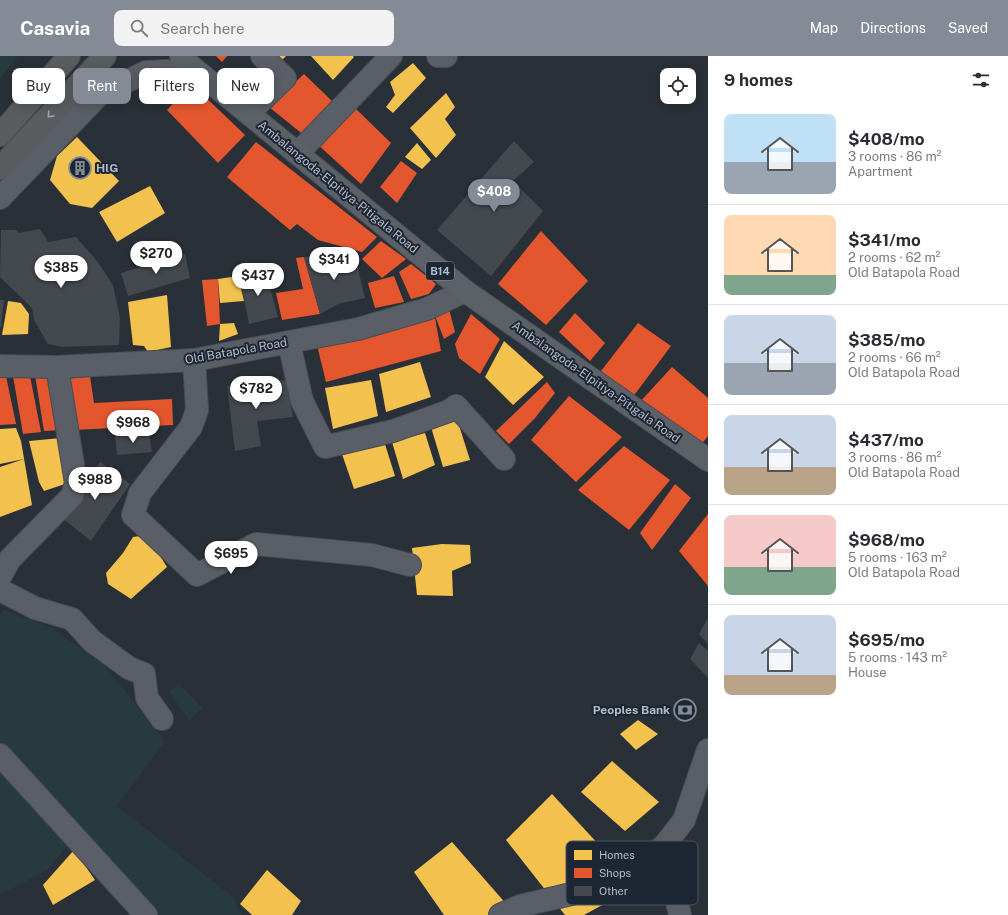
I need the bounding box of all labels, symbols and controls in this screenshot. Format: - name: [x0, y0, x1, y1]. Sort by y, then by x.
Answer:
- search box: [114, 10, 394, 46]
- text: Casavia: [20, 17, 90, 39]
- icon: search: [128, 17, 150, 39]
- text: Search here: [160, 20, 245, 37]
- text: Map: [810, 20, 838, 36]
- text: Directions: [860, 20, 926, 36]
- text: Saved: [948, 20, 988, 36]
- chip: Buy: [12, 68, 65, 104]
- chip: Rent: [73, 68, 131, 104]
- chip: Filters: [139, 68, 209, 104]
- chip: New: [217, 68, 274, 104]
- map controls: [660, 68, 696, 104]
- button: locate: [660, 68, 696, 104]
- icon: filters: [970, 69, 992, 91]
- text: 9 homes: [724, 70, 793, 90]
- one-way arrow: [47, 110, 55, 118]
- street label: Ambalangoda-Elpitiya-Pitigala Road: [255, 118, 421, 256]
- text: $408/mo: [848, 129, 925, 149]
- icon: home: [756, 130, 804, 178]
- text: 3 rooms · 86 m²: [848, 149, 942, 164]
- building icon: HlG: [67, 155, 93, 181]
- place label: HlG: [96, 161, 118, 175]
- text: Apartment: [848, 164, 913, 179]
- pin: $408: [470, 179, 518, 213]
- text: $408: [477, 184, 511, 199]
- text: $341/mo: [848, 230, 921, 250]
- icon: home: [756, 231, 804, 279]
- pin: $270: [132, 241, 180, 275]
- text: $270: [139, 246, 173, 261]
- pin: $341: [310, 247, 358, 281]
- text: 2 rooms · 62 m²: [848, 250, 941, 265]
- text: $341: [318, 252, 350, 267]
- pin: $385: [37, 255, 85, 289]
- text: $385: [44, 260, 78, 275]
- road number: B14: [426, 262, 454, 280]
- pin: $437: [234, 263, 282, 297]
- text: Old Batapola Road: [848, 265, 960, 280]
- text: $437: [241, 268, 275, 283]
- street label: Ambalangoda-Elpitiya-Pitigala Road: [509, 318, 683, 446]
- text: $385/mo: [848, 330, 925, 350]
- icon: home: [756, 331, 804, 379]
- street label: Old Batapola Road: [184, 335, 288, 367]
- text: 2 rooms · 66 m²: [848, 350, 941, 365]
- text: Old Batapola Road: [848, 365, 960, 380]
- pin: $782: [232, 376, 280, 410]
- text: $782: [239, 381, 273, 396]
- pin: $968: [109, 410, 157, 444]
- text: $968: [116, 415, 150, 430]
- text: $437/mo: [848, 430, 924, 450]
- icon: home: [756, 431, 804, 479]
- text: 3 rooms · 86 m²: [848, 450, 942, 465]
- text: Old Batapola Road: [848, 465, 960, 480]
- pin: $988: [71, 467, 119, 501]
- text: $988: [78, 472, 112, 487]
- text: $968/mo: [848, 530, 925, 550]
- icon: home: [756, 531, 804, 579]
- pin: $695: [207, 541, 255, 575]
- text: $695: [214, 546, 248, 561]
- text: 5 rooms · 163 m²: [848, 550, 947, 565]
- text: Old Batapola Road: [848, 565, 960, 580]
- text: $695/mo: [848, 630, 925, 650]
- icon: home: [756, 631, 804, 679]
- text: 5 rooms · 143 m²: [848, 650, 947, 665]
- text: House: [848, 665, 887, 680]
- bank icon: Peoples Bank: [672, 697, 698, 723]
- place label: Peoples Bank: [593, 703, 670, 717]
- legend: [566, 841, 698, 905]
- text: Homes: [599, 849, 635, 861]
- text: Shops: [599, 867, 631, 879]
- text: Other: [599, 885, 628, 897]

